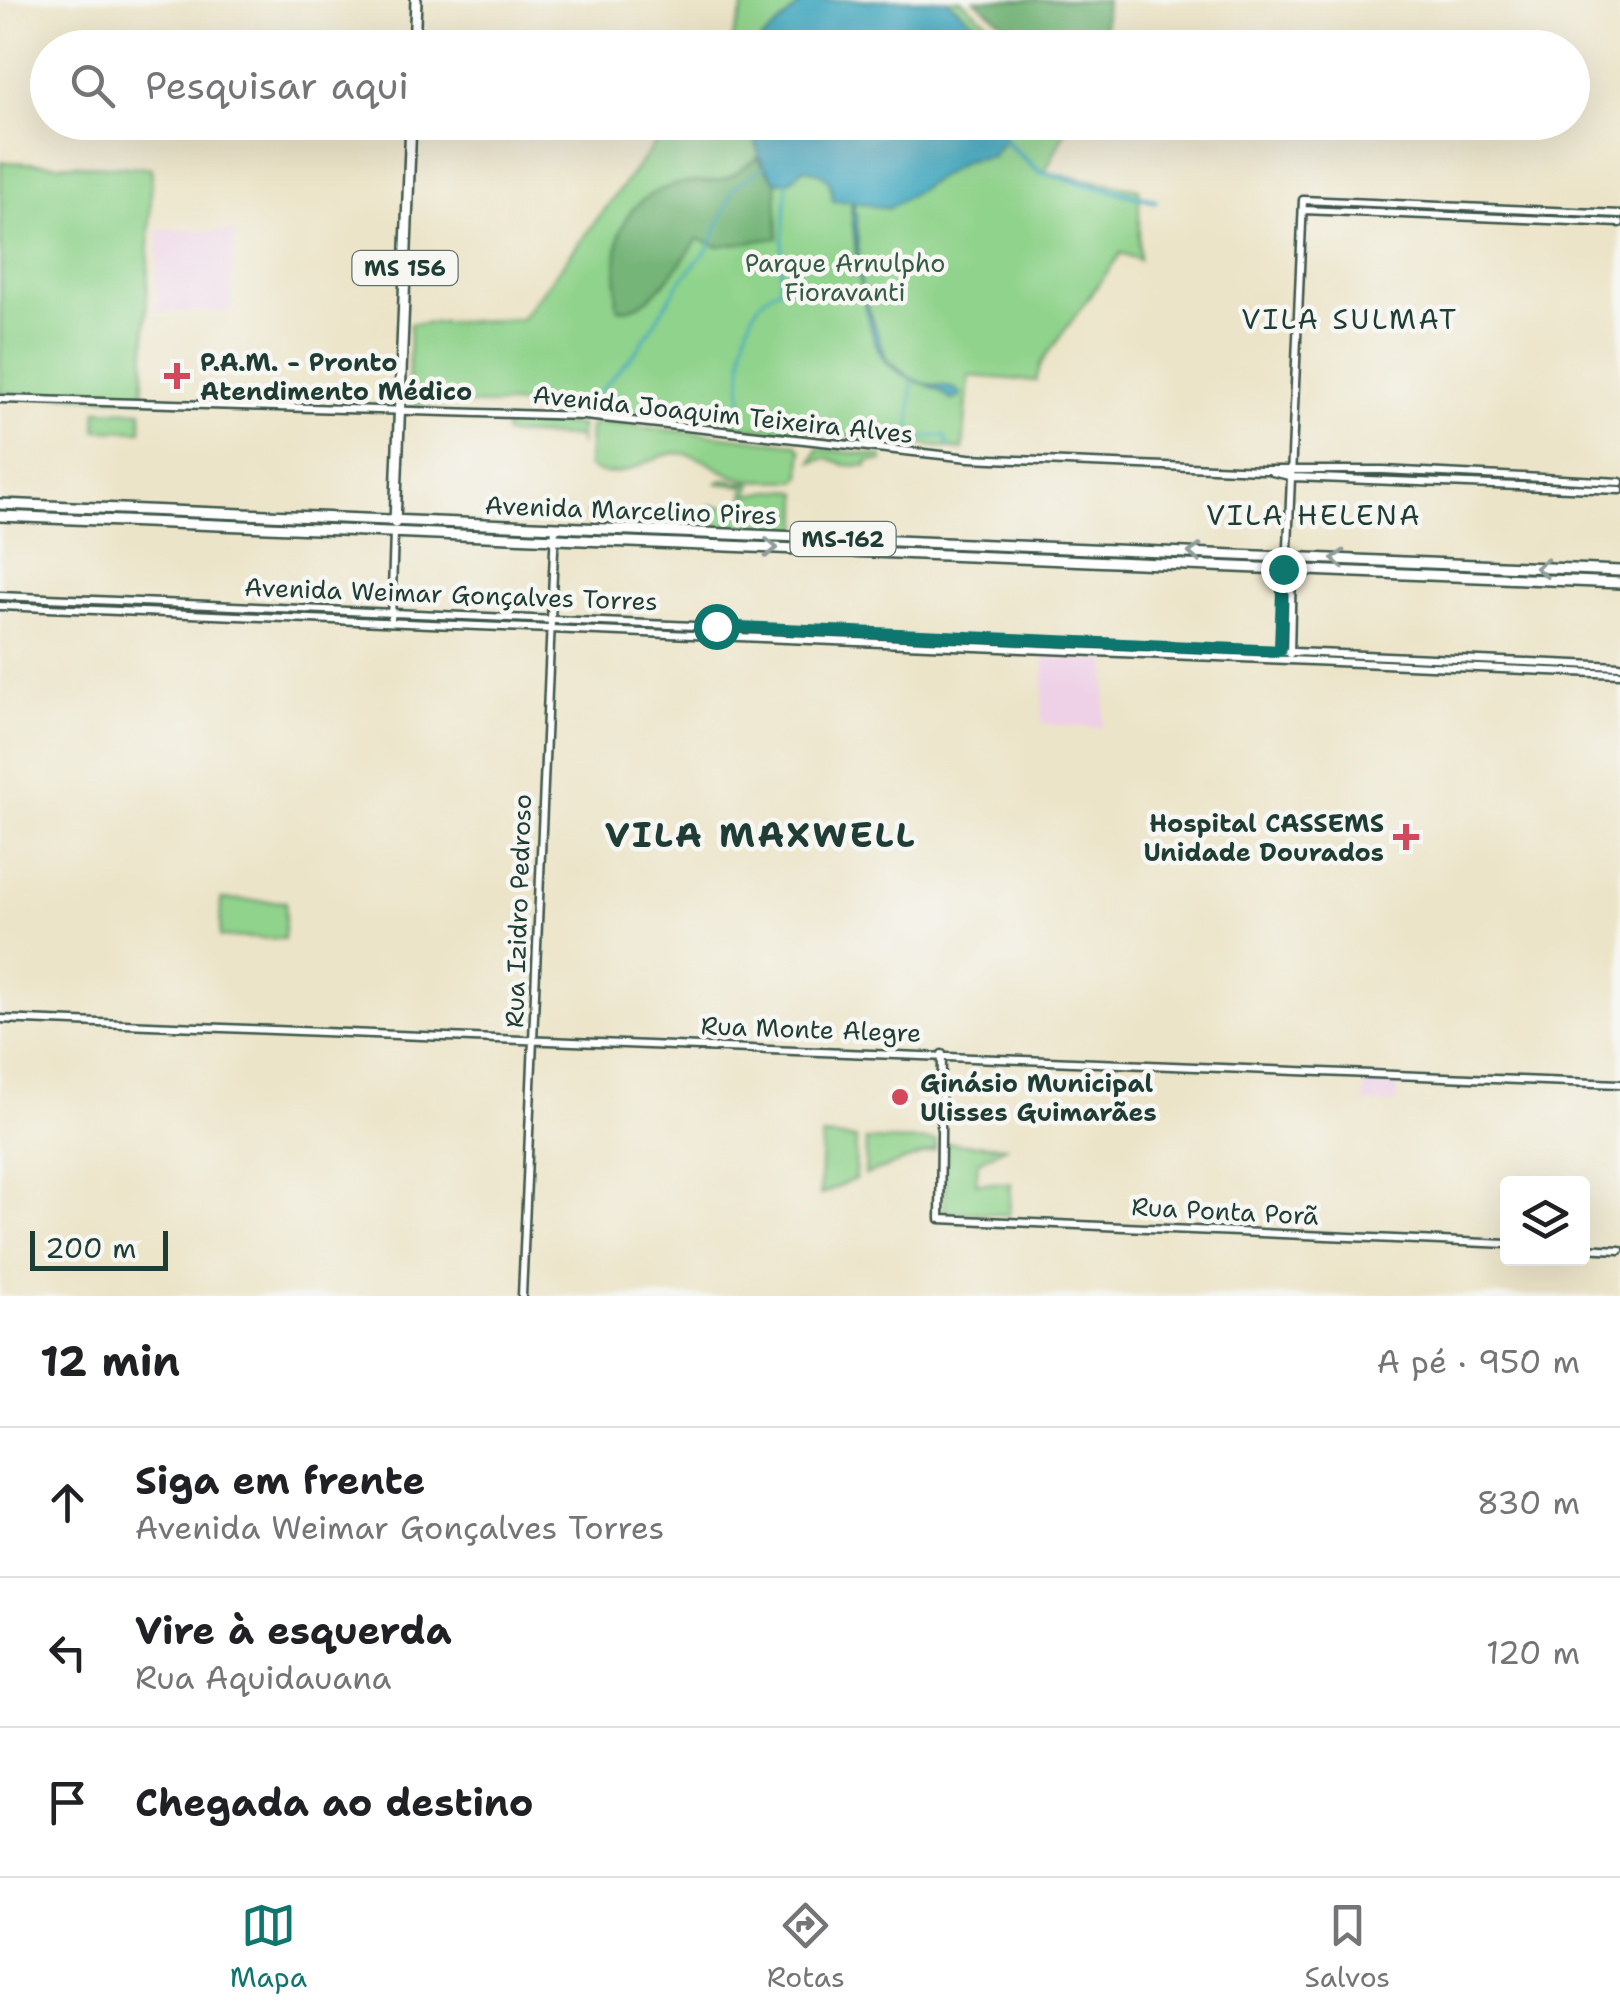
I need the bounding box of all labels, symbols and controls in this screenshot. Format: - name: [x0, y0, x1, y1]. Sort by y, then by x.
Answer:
- search box: [30, 30, 1590, 140]
- icon: search: [65, 58, 120, 113]
- text: Pesquisar aqui: [145, 60, 409, 111]
- park label: Parque Arnulpho Fioravanti: [745, 246, 945, 309]
- road number: MS 156: [352, 251, 458, 285]
- district label: VILA SULMAT: [1241, 300, 1459, 338]
- place label: P.A.M. - Pronto Atendimento Médico: [200, 345, 472, 408]
- marker: P.A.M. - Pronto Atendimento Médico: [164, 363, 190, 389]
- street label: Avenida Joaquim Teixeira Alves: [531, 377, 915, 451]
- street label: Avenida Marcelino Pires: [484, 488, 778, 532]
- district label: VILA HELENA: [1206, 496, 1422, 534]
- road number: MS-162: [790, 522, 896, 556]
- one-way arrow: [764, 537, 780, 558]
- one-way arrow: [1186, 543, 1202, 564]
- route end: [1261, 547, 1307, 593]
- one-way arrow: [1329, 549, 1345, 570]
- one-way arrow: [1534, 558, 1550, 579]
- street label: Avenida Weimar Gonçalves Torres: [244, 570, 658, 618]
- route start: [694, 604, 740, 650]
- street label: Rua Izidro Pedroso: [497, 793, 539, 1029]
- place label: Hospital CASSEMS Unidade Dourados: [1143, 806, 1384, 869]
- district label: VILA MAXWELL: [605, 811, 917, 858]
- marker: Hospital CASSEMS Unidade Dourados: [1393, 824, 1419, 850]
- street label: Rua Monte Alegre: [700, 1008, 922, 1050]
- place label: Ginásio Municipal Ulisses Guimarães: [920, 1066, 1157, 1129]
- marker: Ginásio Municipal Ulisses Guimarães: [889, 1086, 911, 1108]
- map controls: [1500, 1176, 1590, 1266]
- button: layers: [1500, 1176, 1590, 1266]
- street label: Rua Ponta Porã: [1131, 1189, 1320, 1233]
- scale bar: [30, 1226, 168, 1270]
- text: 200 m: [45, 1229, 136, 1267]
- text: 12 min: [40, 1333, 180, 1389]
- text: A pé · 950 m: [1377, 1340, 1580, 1383]
- text: Siga em frente: [135, 1455, 425, 1506]
- icon: ahead: [40, 1475, 95, 1530]
- text: 830 m: [1477, 1481, 1580, 1524]
- text: Avenida Weimar Gonçalves Torres: [135, 1506, 664, 1549]
- text: Vire à esquerda: [135, 1605, 452, 1656]
- icon: left: [40, 1625, 95, 1680]
- text: 120 m: [1486, 1631, 1580, 1674]
- text: Rua Aquidauana: [135, 1656, 392, 1699]
- icon: arrive: [40, 1775, 95, 1830]
- text: Chegada ao destino: [135, 1777, 533, 1828]
- tab: Mapa: [230, 1898, 307, 1996]
- tab: Rotas: [767, 1898, 845, 1996]
- tab: Salvos: [1305, 1898, 1390, 1996]

